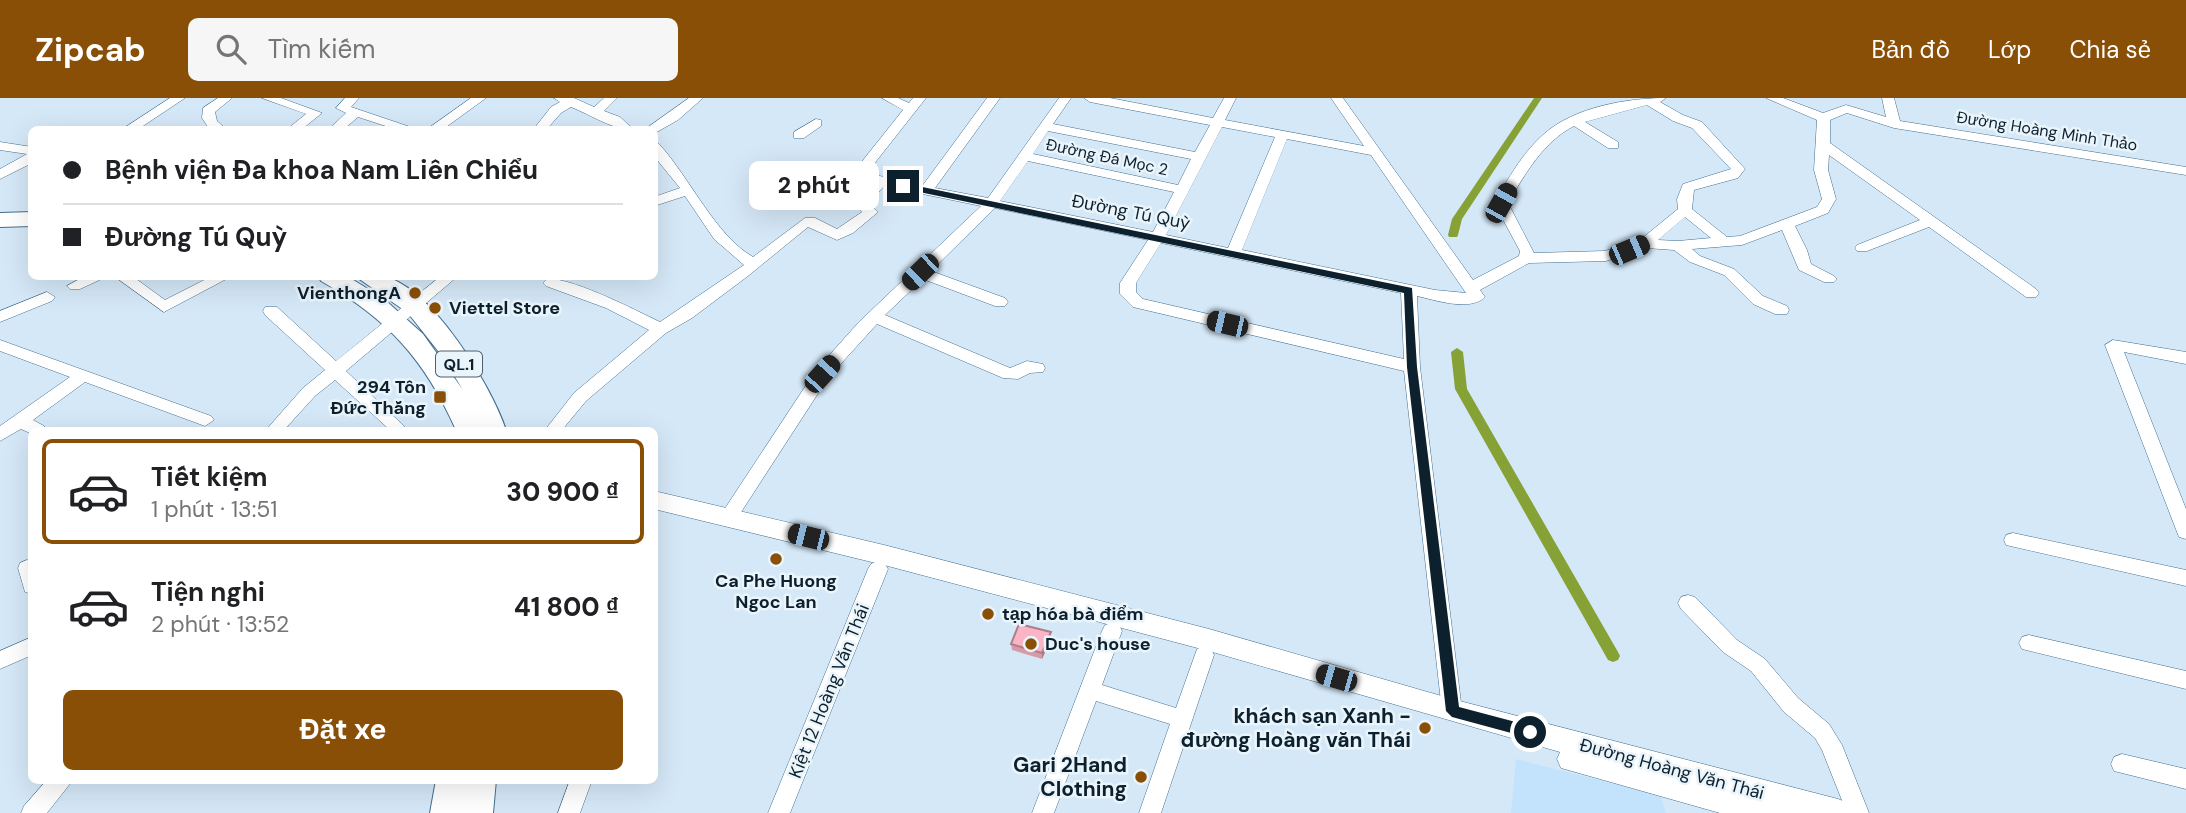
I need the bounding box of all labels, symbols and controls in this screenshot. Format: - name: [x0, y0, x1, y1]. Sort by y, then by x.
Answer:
- search box: [188, 18, 678, 81]
- text: Zipcab: [35, 28, 146, 71]
- icon: search: [212, 30, 250, 68]
- text: Tìm kiếm: [268, 32, 375, 66]
- text: Bản đồ: [1872, 34, 1950, 65]
- text: Lớp: [1988, 34, 2031, 65]
- text: Chia sẻ: [2069, 34, 2151, 65]
- street label: Đường Hoàng Minh Thảo: [1955, 106, 2139, 156]
- street label: Đường Đá Mọc 2: [1044, 134, 1170, 180]
- text: Bệnh viện Đa khoa Nam Liên Chiểu: [105, 153, 538, 187]
- callout: 2 phút: [749, 162, 878, 210]
- text: 2 phút: [778, 170, 850, 200]
- route end: [887, 170, 919, 202]
- car: [1482, 180, 1521, 226]
- street label: Đường Tú Quỳ: [1070, 189, 1192, 235]
- text: Đường Tú Quỳ: [105, 220, 287, 254]
- car: [1606, 232, 1653, 268]
- car: [898, 250, 943, 294]
- place label: VienthongA: [297, 281, 401, 305]
- marker: VienthongA: [407, 285, 423, 301]
- place label: Viettel Store: [449, 296, 560, 320]
- marker: Viettel Store: [427, 300, 443, 316]
- car: [1205, 309, 1250, 339]
- car: [801, 351, 844, 397]
- road number: QL.1: [436, 352, 482, 376]
- place label: 294 Tôn Đức Thắng: [331, 375, 426, 420]
- marker: 294 Tôn Đức Thắng: [432, 389, 448, 405]
- icon: car: [67, 460, 130, 523]
- text: Tiết kiệm: [151, 460, 268, 494]
- text: 30 900 ₫: [506, 475, 619, 509]
- text: 1 phút · 13:51: [151, 494, 278, 524]
- car: [786, 522, 831, 552]
- marker: Ca Phe Huong Ngoc Lan: [768, 551, 784, 567]
- place label: Ca Phe Huong Ngoc Lan: [715, 569, 837, 614]
- icon: car: [67, 575, 130, 638]
- text: Tiện nghi: [151, 575, 265, 609]
- text: 41 800 ₫: [514, 590, 619, 624]
- street label: Kiệt 12 Hoàng Văn Thái: [783, 600, 875, 782]
- place label: tạp hóa bà điểm: [1002, 602, 1144, 626]
- marker: tạp hóa bà điểm: [980, 606, 996, 622]
- text: 2 phút · 13:52: [151, 609, 289, 639]
- place label: Duc's house: [1045, 632, 1151, 656]
- marker: Duc's house: [1023, 636, 1039, 652]
- car: [1313, 662, 1360, 694]
- button: Đặt xe: [63, 690, 623, 770]
- place label: khách sạn Xanh - đường Hoàng văn Thái: [1181, 702, 1411, 754]
- route start: [1514, 716, 1546, 748]
- marker: khách sạn Xanh - đường Hoàng văn Thái: [1417, 720, 1433, 736]
- street label: Đường Hoàng Văn Thái: [1577, 733, 1767, 805]
- place label: Gari 2Hand Clothing: [1013, 751, 1127, 803]
- marker: Gari 2Hand Clothing: [1133, 769, 1149, 785]

